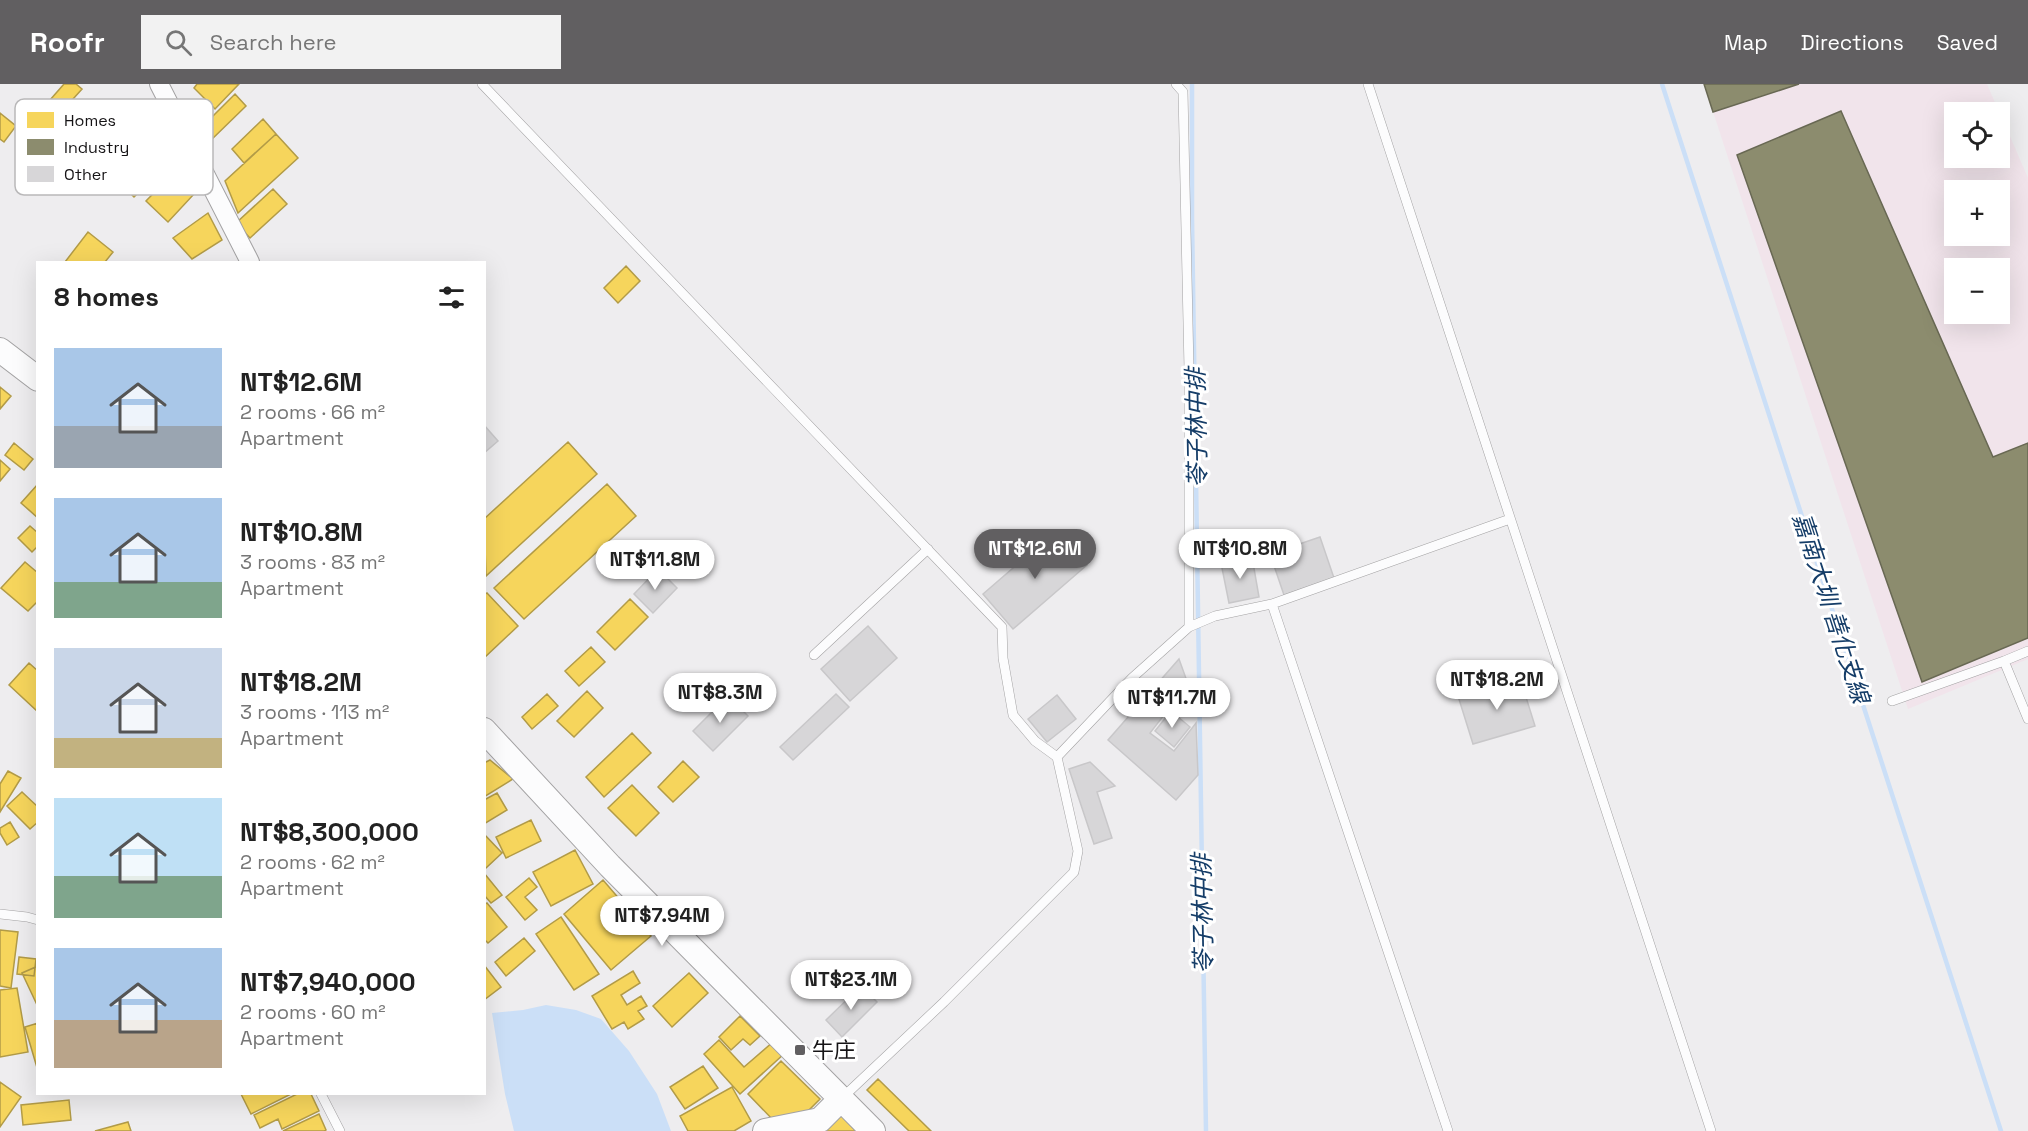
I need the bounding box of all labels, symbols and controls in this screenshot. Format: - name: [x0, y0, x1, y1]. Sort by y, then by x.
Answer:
- search box: [141, 15, 561, 69]
- text: Roofr: [30, 24, 105, 60]
- icon: search: [162, 26, 195, 59]
- text: Search here: [210, 28, 337, 56]
- text: Map: [1724, 29, 1768, 56]
- text: Directions: [1801, 29, 1904, 56]
- text: Saved: [1937, 29, 1998, 56]
- legend: [15, 99, 213, 195]
- map controls: [1944, 102, 2010, 324]
- button: locate: [1944, 102, 2010, 168]
- text: Homes: [64, 110, 116, 131]
- text: Industry: [64, 137, 129, 158]
- text: Other: [64, 164, 107, 185]
- button: +: [1944, 180, 2010, 246]
- button: −: [1944, 258, 2010, 324]
- text: 8 homes: [54, 280, 159, 314]
- icon: filters: [435, 281, 468, 314]
- text: NT$12.6M: [240, 365, 362, 399]
- water label: 苓子林中排: [1180, 365, 1213, 488]
- icon: home: [102, 372, 174, 444]
- text: 2 rooms · 66 m²: [240, 399, 385, 425]
- text: Apartment: [240, 425, 344, 451]
- water label: 嘉南大圳 善化支線: [1786, 509, 1878, 710]
- text: NT$10.8M: [240, 515, 363, 549]
- icon: home: [102, 522, 174, 594]
- pin: NT$12.6M: [973, 529, 1097, 580]
- pin: NT$10.8M: [1178, 529, 1302, 580]
- text: NT$12.6M: [988, 535, 1082, 561]
- text: NT$10.8M: [1193, 535, 1287, 561]
- pin: NT$11.8M: [593, 540, 717, 591]
- text: NT$11.8M: [610, 546, 700, 572]
- text: 3 rooms · 83 m²: [240, 549, 385, 575]
- text: Apartment: [240, 575, 344, 601]
- pin: NT$18.2M: [1435, 660, 1559, 711]
- text: NT$18.2M: [240, 665, 362, 699]
- text: NT$18.2M: [1450, 666, 1544, 692]
- icon: home: [102, 672, 174, 744]
- pin: NT$8.3M: [665, 673, 775, 724]
- pin: NT$11.7M: [1110, 678, 1234, 729]
- text: NT$8.3M: [677, 679, 763, 705]
- text: NT$11.7M: [1127, 684, 1217, 710]
- text: 3 rooms · 113 m²: [240, 699, 389, 725]
- text: Apartment: [240, 725, 344, 751]
- text: NT$8,300,000: [240, 815, 419, 849]
- icon: home: [102, 822, 174, 894]
- text: 2 rooms · 62 m²: [240, 849, 385, 875]
- water label: 苓子林中排: [1186, 851, 1219, 974]
- text: Apartment: [240, 875, 344, 901]
- pin: NT$7.94M: [600, 896, 724, 947]
- text: NT$7.94M: [614, 902, 710, 928]
- pin: NT$23.1M: [789, 960, 913, 1011]
- text: NT$7,940,000: [240, 965, 416, 999]
- text: NT$23.1M: [805, 966, 897, 992]
- icon: home: [102, 972, 174, 1044]
- text: 2 rooms · 60 m²: [240, 999, 386, 1025]
- text: Apartment: [240, 1025, 344, 1051]
- place label: 牛庄: [812, 1036, 856, 1064]
- marker: 牛庄: [793, 1043, 807, 1057]

